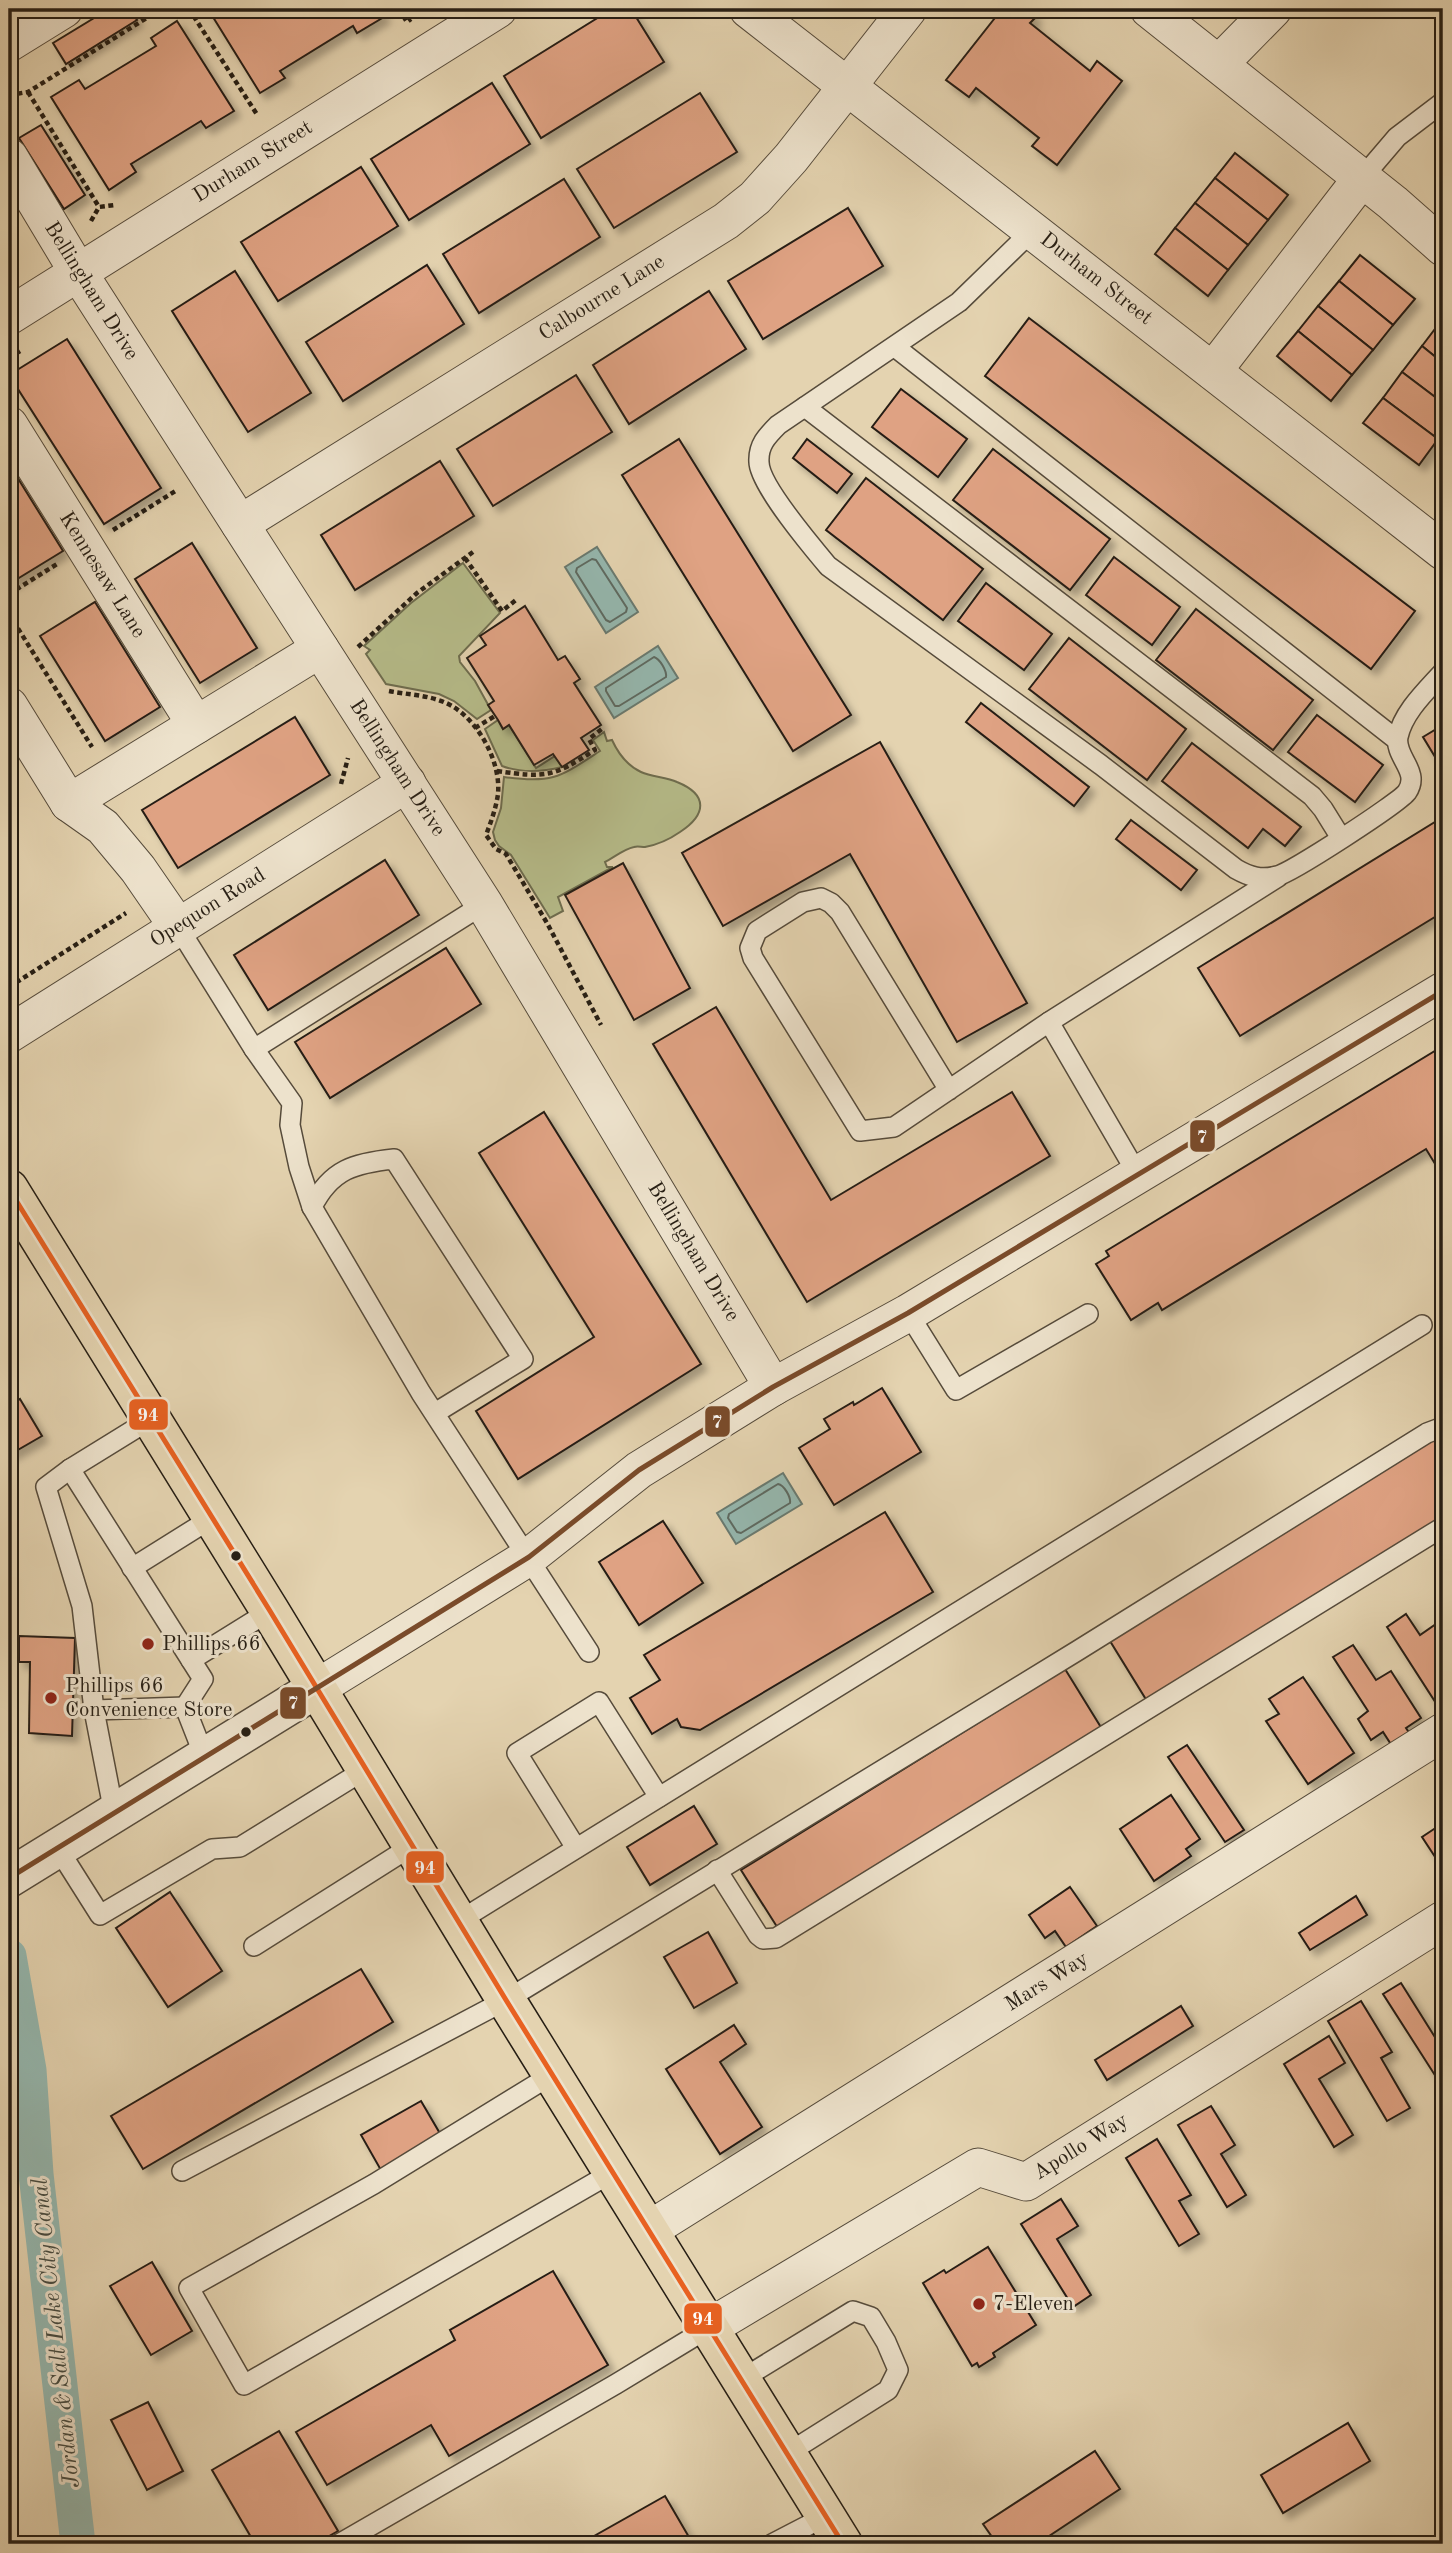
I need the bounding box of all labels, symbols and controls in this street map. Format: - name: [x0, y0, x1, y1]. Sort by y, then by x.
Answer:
- street label: Durham Street: [190, 117, 316, 207]
- street label: Bellingham Drive: [40, 218, 142, 364]
- street label: Durham Street: [1036, 229, 1156, 329]
- street label: Calbourne Lane: [536, 251, 668, 345]
- street label: Kennesaw Lane: [55, 508, 149, 642]
- street label: Bellingham Drive: [345, 696, 449, 840]
- street label: Opequon Road: [147, 864, 269, 952]
- line badge: 7: [1189, 1119, 1216, 1153]
- text: 7: [1196, 1129, 1208, 1148]
- street label: Bellingham Drive: [643, 1179, 743, 1325]
- line badge: 94: [128, 1398, 169, 1431]
- line badge: 7: [704, 1405, 731, 1438]
- text: 94: [137, 1407, 159, 1426]
- text: 7: [711, 1414, 723, 1433]
- unlabelled marker: [229, 1549, 243, 1563]
- place label: Phillips 66: [162, 1634, 261, 1655]
- marker: Phillips 66: [140, 1636, 156, 1652]
- place label: Phillips 66 Convenience Store: [65, 1676, 232, 1721]
- line badge: 7: [279, 1686, 307, 1720]
- marker: Phillips 66 Convenience Store: [43, 1690, 59, 1706]
- text: 7: [287, 1695, 299, 1714]
- unlabelled marker: [239, 1725, 253, 1739]
- line badge: 94: [405, 1850, 445, 1884]
- text: 94: [414, 1860, 436, 1879]
- street label: Mars Way: [1002, 1948, 1092, 2016]
- street label: Apollo Way: [1030, 2110, 1132, 2184]
- water label: Jordan & Salt Lake City Canal: [28, 2177, 85, 2489]
- place label: 7-Eleven: [993, 2294, 1074, 2315]
- marker: 7-Eleven: [971, 2296, 987, 2312]
- line badge: 94: [683, 2302, 723, 2335]
- text: 94: [692, 2311, 714, 2330]

